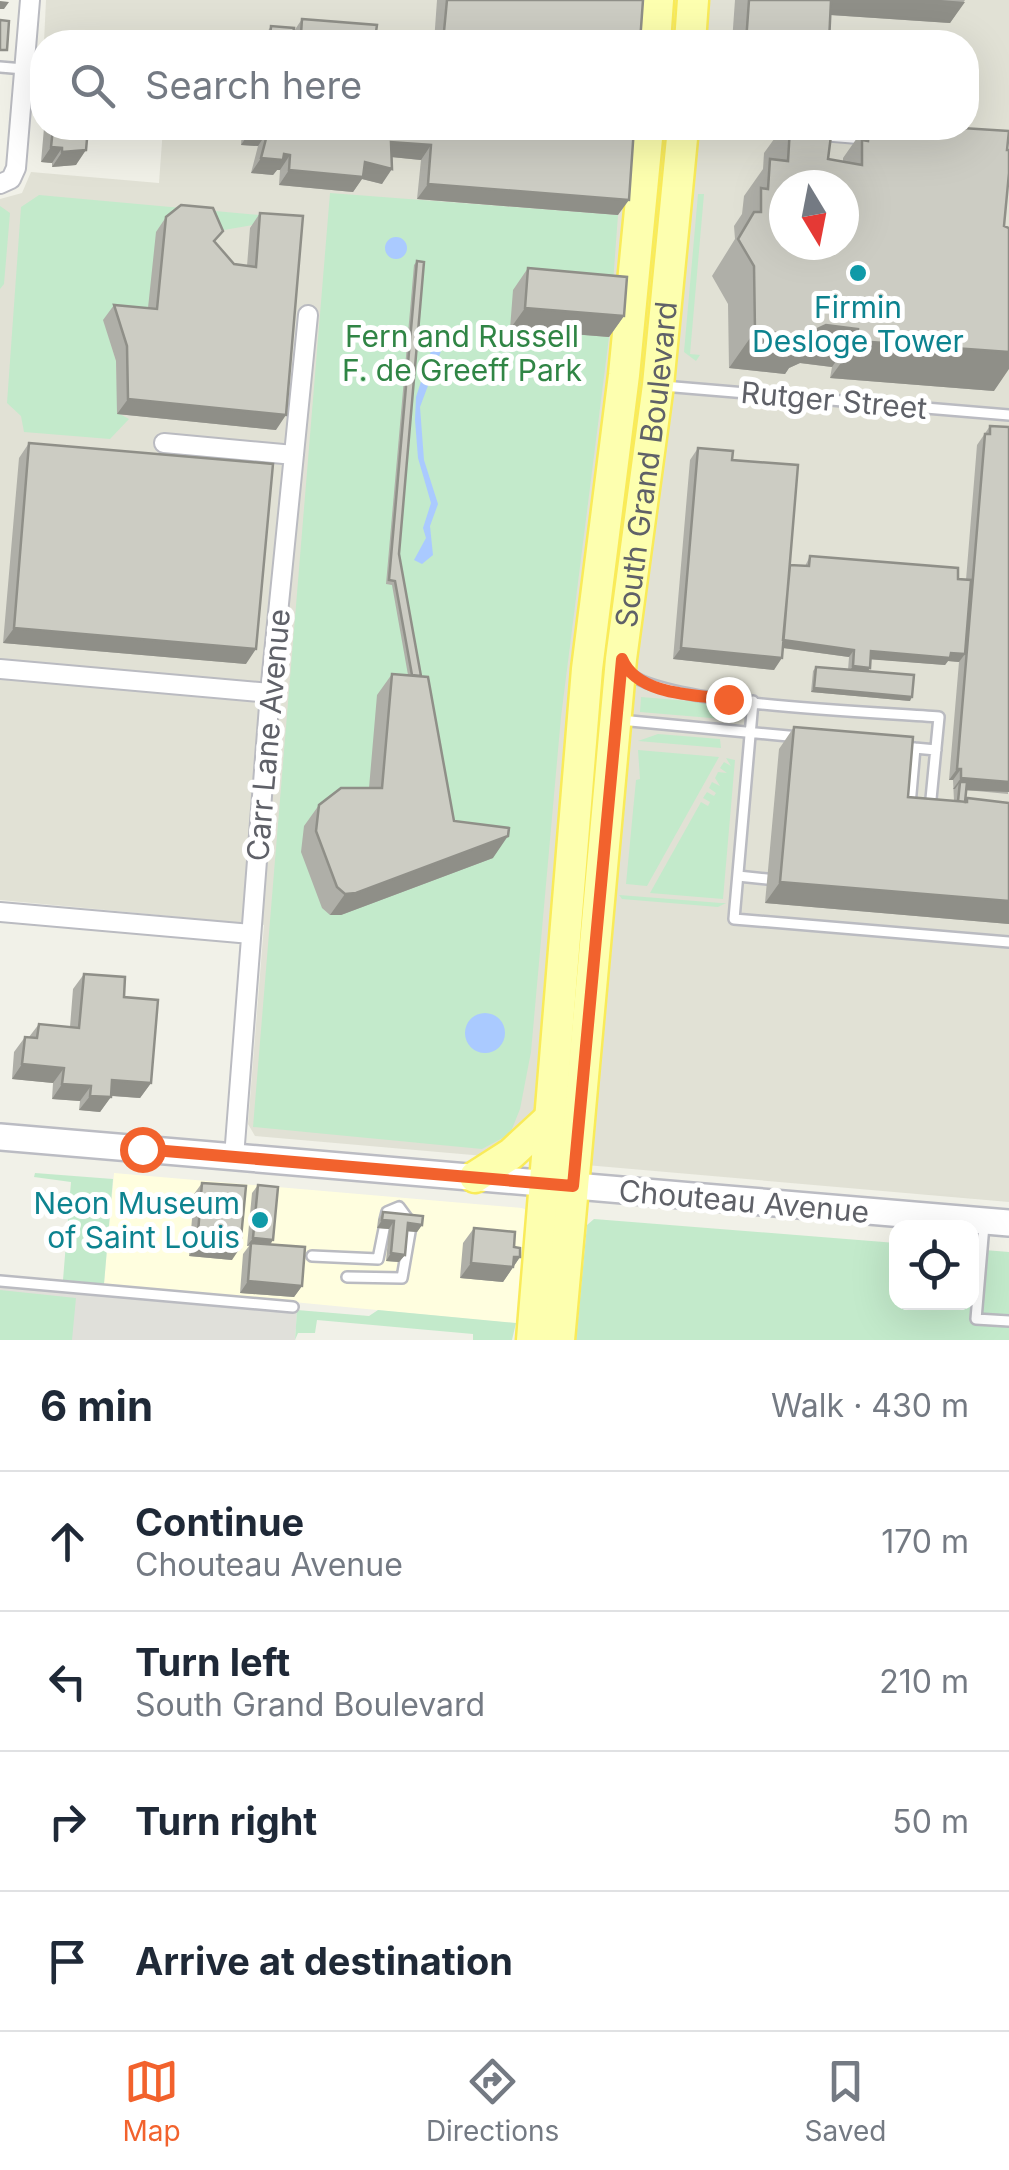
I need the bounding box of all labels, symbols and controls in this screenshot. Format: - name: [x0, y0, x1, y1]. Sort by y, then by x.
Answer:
- search box: [30, 30, 979, 140]
- icon: search: [65, 58, 120, 113]
- text: Search here: [145, 62, 362, 108]
- north arrow: [769, 170, 859, 260]
- marker: Firmin Desloge Tower: [847, 262, 869, 284]
- place label: Firmin Desloge Tower: [752, 289, 964, 359]
- street label: South Grand Boulevard: [607, 300, 684, 630]
- park label: Fern and Russell F. de Greeff Park: [342, 318, 583, 388]
- street label: Rutger Street: [739, 374, 929, 426]
- street label: Carr Lane Avenue: [239, 607, 297, 863]
- route end: [706, 677, 752, 723]
- route start: [120, 1127, 166, 1173]
- street label: Chouteau Avenue: [617, 1172, 871, 1230]
- place label: Neon Museum of Saint Louis: [34, 1185, 240, 1255]
- marker: Neon Museum of Saint Louis: [249, 1209, 271, 1231]
- map controls: [889, 1220, 979, 1310]
- button: locate: [889, 1220, 979, 1310]
- text: 6 min: [40, 1380, 153, 1431]
- text: Walk · 430 m: [771, 1386, 969, 1425]
- text: Continue: [135, 1499, 304, 1545]
- icon: ahead: [40, 1514, 95, 1569]
- text: 170 m: [881, 1522, 969, 1561]
- text: Chouteau Avenue: [135, 1545, 403, 1584]
- text: Turn left: [135, 1639, 290, 1685]
- icon: left: [40, 1654, 95, 1709]
- text: 210 m: [879, 1662, 969, 1701]
- text: South Grand Boulevard: [135, 1685, 485, 1724]
- icon: right: [40, 1794, 95, 1849]
- text: Turn right: [135, 1798, 317, 1844]
- text: 50 m: [892, 1802, 969, 1841]
- icon: arrive: [40, 1934, 95, 1989]
- text: Arrive at destination: [135, 1938, 513, 1984]
- tab: Map: [123, 2054, 181, 2148]
- tab: Directions: [426, 2054, 559, 2148]
- tab: Saved: [804, 2054, 886, 2148]

